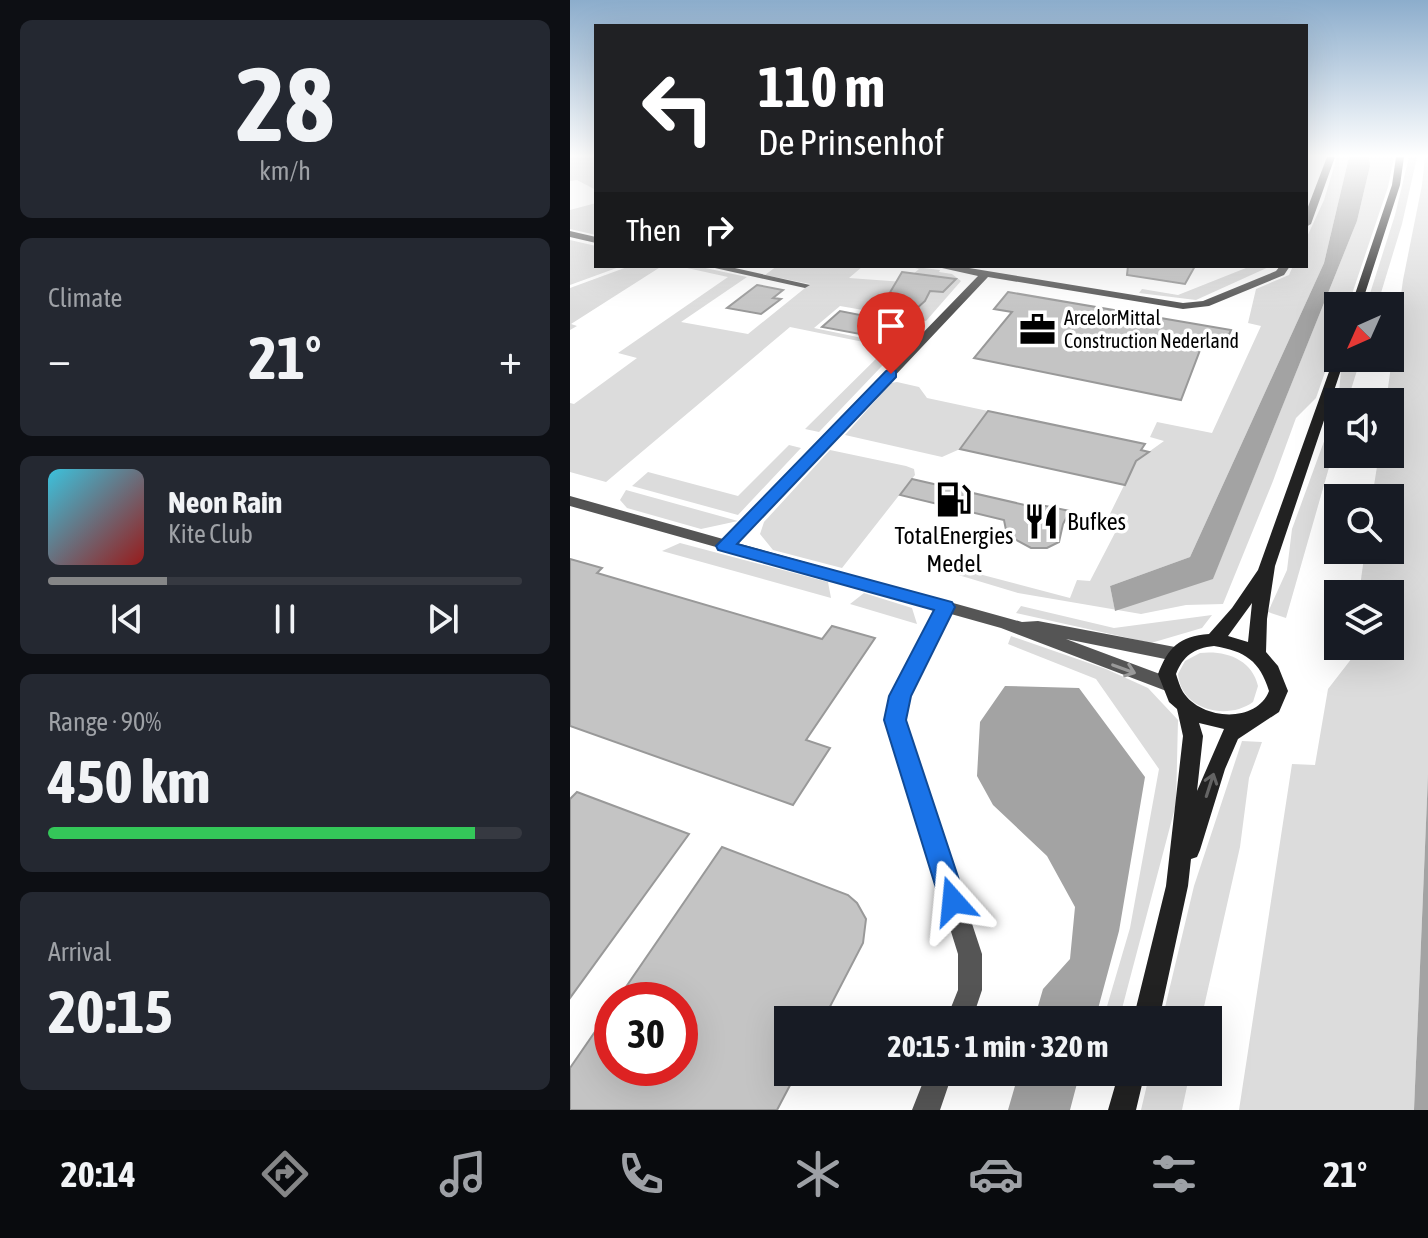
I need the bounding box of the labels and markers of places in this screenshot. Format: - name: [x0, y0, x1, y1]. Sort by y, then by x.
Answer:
- pin: [857, 292, 925, 374]
- place label: ArcelorMittal Construction Nederland: [1064, 306, 1239, 352]
- office icon: ArcelorMittal Construction Nederland: [1019, 311, 1057, 349]
- fuel station icon: TotalEnergies Medel: [935, 480, 973, 518]
- restaurant icon: Bufkes: [1022, 503, 1060, 541]
- place label: Bufkes: [1067, 508, 1126, 535]
- place label: TotalEnergies Medel: [894, 522, 1014, 577]

